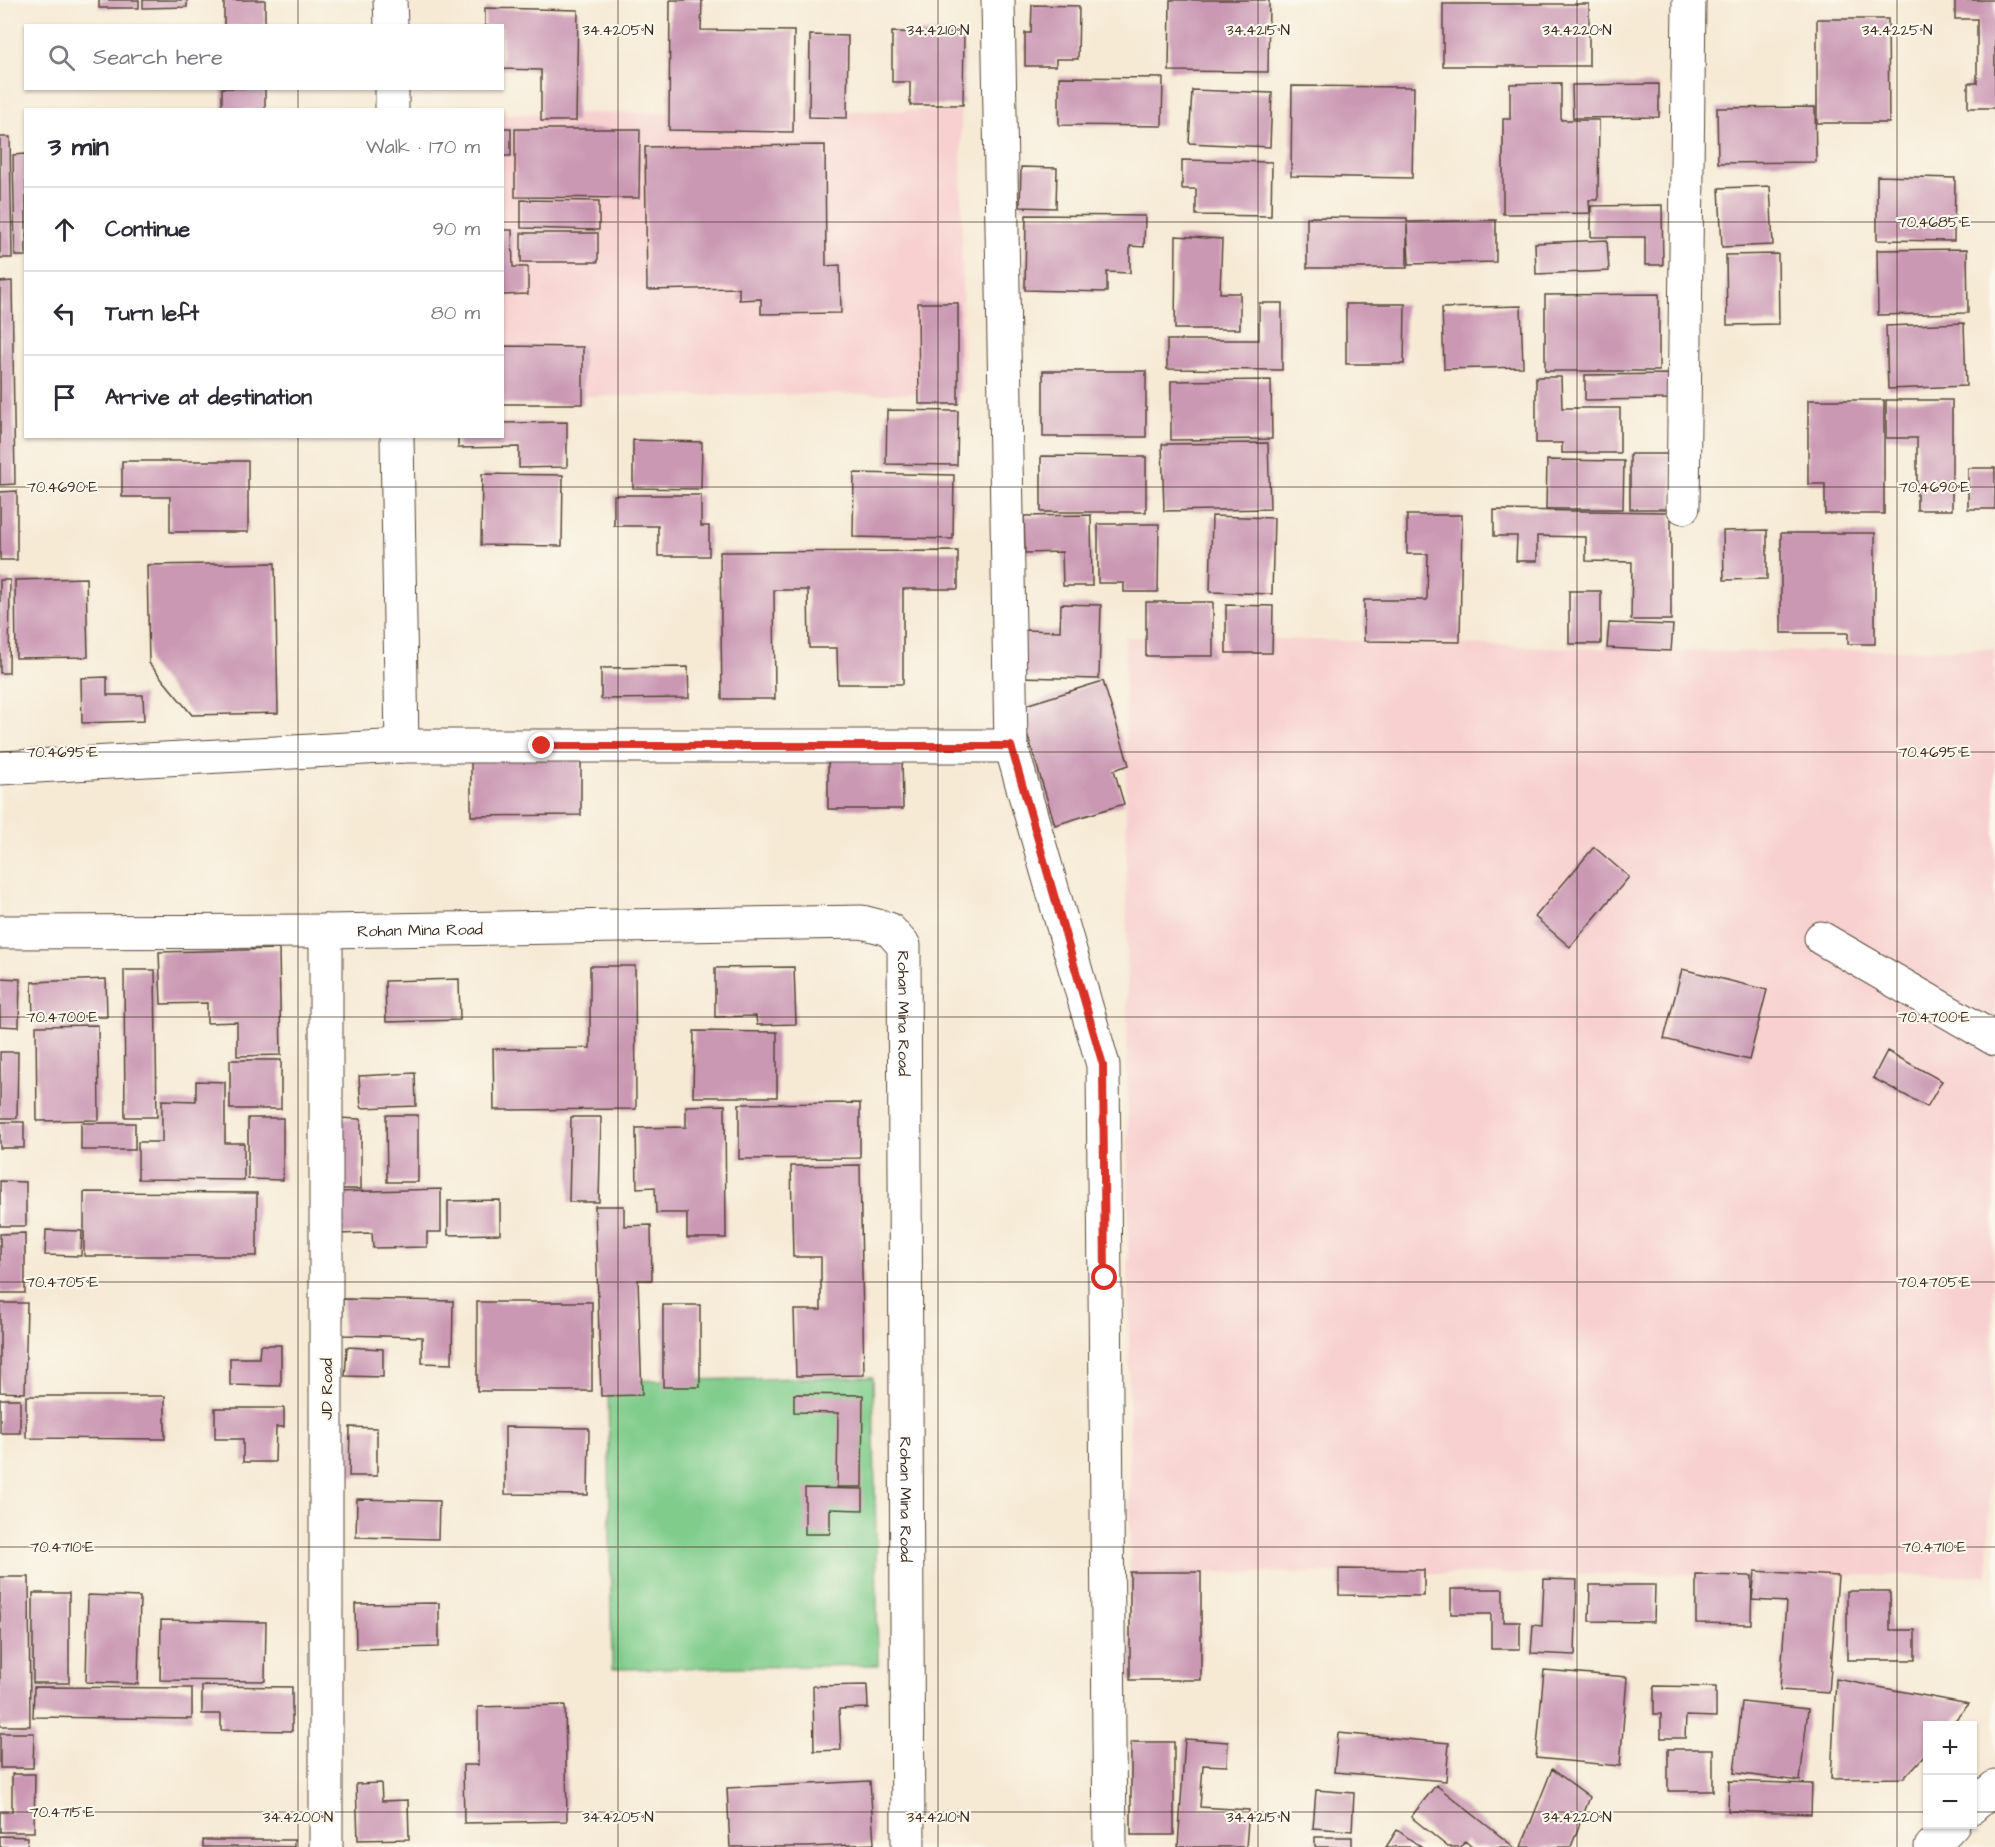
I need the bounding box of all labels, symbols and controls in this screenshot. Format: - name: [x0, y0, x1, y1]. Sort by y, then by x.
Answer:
- text: 34.4205°N: [582, 20, 654, 41]
- text: 34.4210°N: [907, 20, 969, 41]
- text: 34.4215°N: [1226, 20, 1290, 41]
- text: 34.4220°N: [1542, 20, 1612, 41]
- text: 34.4225°N: [1862, 20, 1932, 41]
- search box: [24, 24, 504, 90]
- icon: search: [45, 41, 78, 74]
- text: Search here: [93, 42, 223, 73]
- text: 3 min: [48, 129, 109, 165]
- text: Walk · 170 m: [366, 133, 480, 161]
- text: 70.4685°E: [1898, 212, 1971, 233]
- icon: ahead: [48, 213, 81, 246]
- text: Continue: [105, 214, 190, 245]
- text: 90 m: [432, 215, 480, 243]
- icon: left: [48, 297, 81, 330]
- text: Turn left: [105, 298, 199, 329]
- text: 80 m: [431, 299, 480, 327]
- icon: arrive: [48, 381, 81, 414]
- text: Arrive at destination: [105, 382, 312, 413]
- text: 70.4690°E: [27, 477, 97, 498]
- text: 70.4690°E: [1899, 477, 1969, 498]
- route end: [528, 732, 554, 758]
- text: 70.4695°E: [26, 742, 98, 763]
- text: 70.4695°E: [1898, 742, 1970, 763]
- street label: Rohan Mina Road: [357, 918, 483, 942]
- street label: Rohan Mina Road: [892, 950, 915, 1076]
- text: 70.4700°E: [26, 1007, 98, 1028]
- text: 70.4700°E: [1898, 1007, 1970, 1028]
- route start: [1091, 1264, 1117, 1290]
- text: 70.4705°E: [26, 1272, 98, 1293]
- text: 70.4705°E: [1898, 1272, 1970, 1293]
- street label: JD Road: [316, 1358, 338, 1420]
- street label: Rohan Mina Road: [894, 1436, 917, 1562]
- text: 70.4710°E: [30, 1537, 94, 1558]
- text: 70.4710°E: [1902, 1537, 1966, 1558]
- map controls: [1923, 1721, 1977, 1829]
- button: +: [1923, 1721, 1977, 1775]
- button: −: [1923, 1775, 1977, 1829]
- text: 70.4715°E: [30, 1802, 95, 1823]
- text: 34.4200°N: [263, 1807, 333, 1828]
- text: 34.4205°N: [582, 1807, 654, 1828]
- text: 34.4210°N: [907, 1807, 969, 1828]
- text: 34.4215°N: [1226, 1807, 1290, 1828]
- text: 34.4220°N: [1542, 1807, 1612, 1828]

